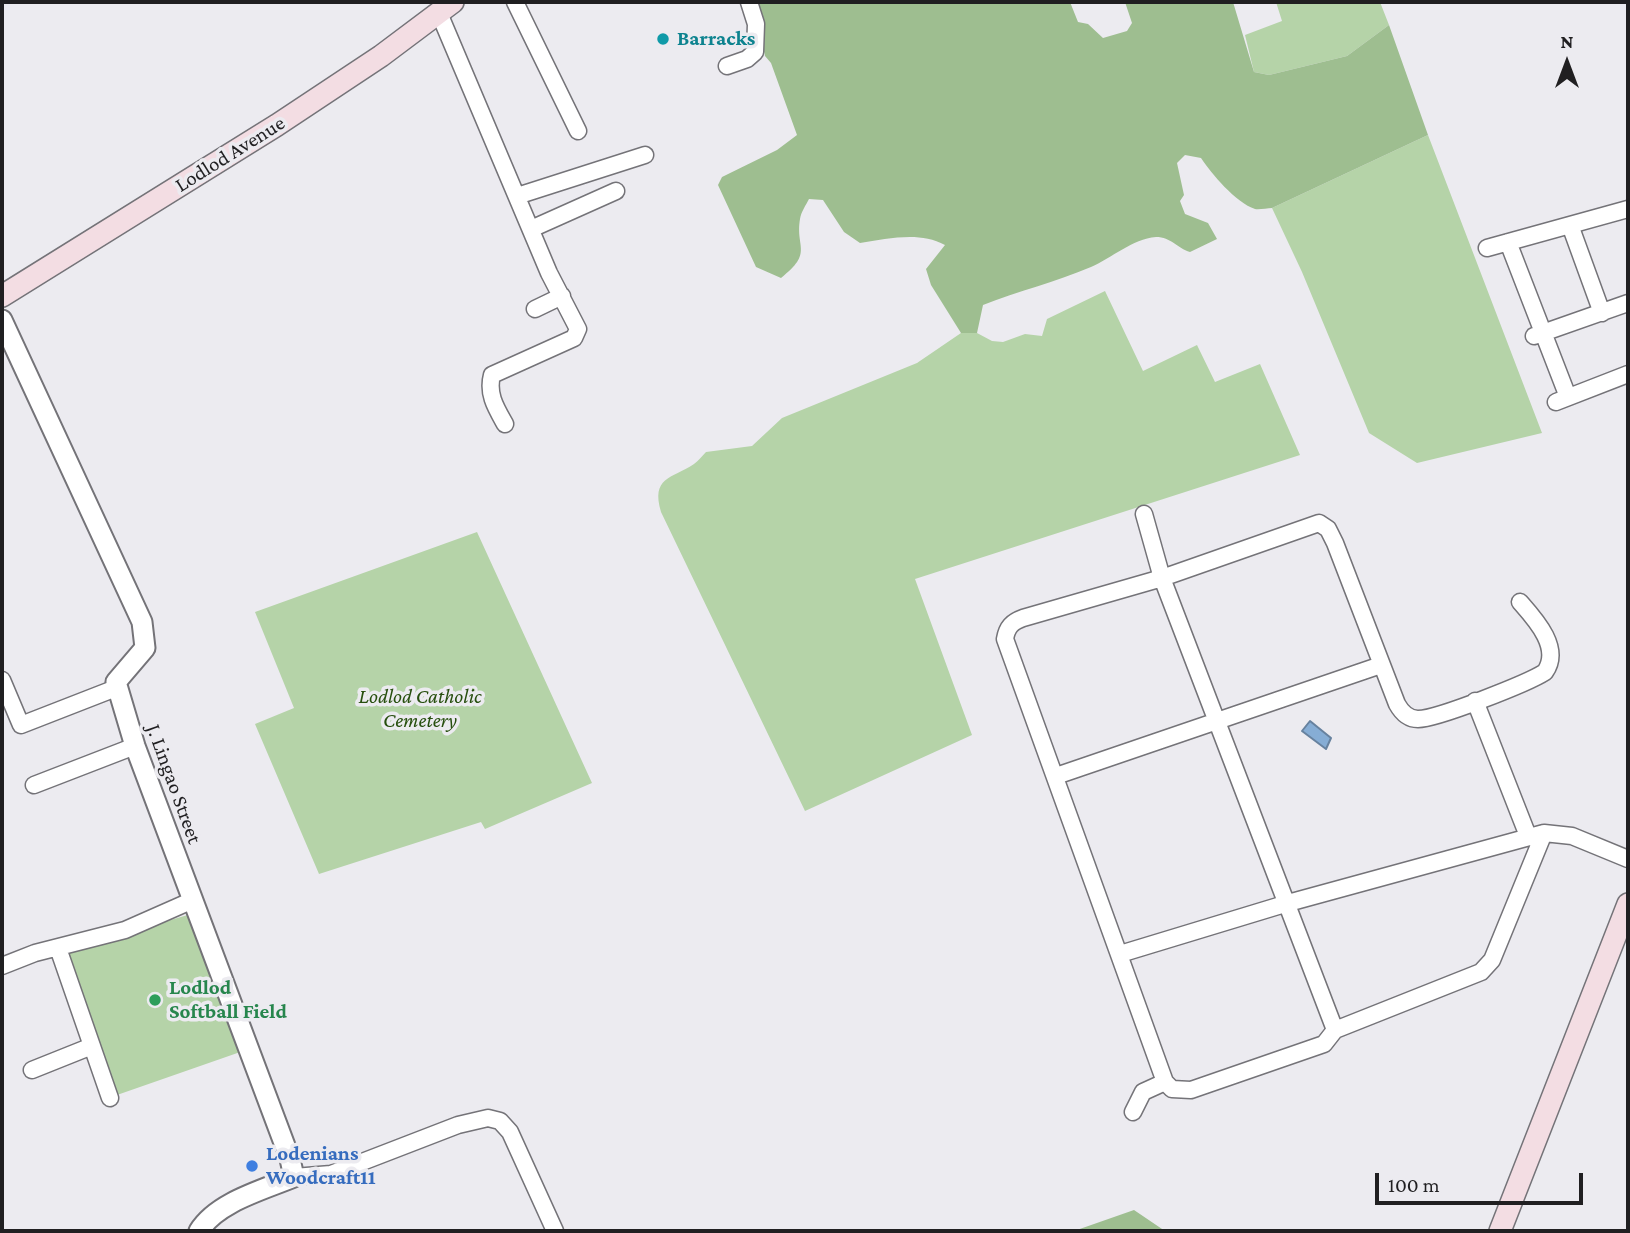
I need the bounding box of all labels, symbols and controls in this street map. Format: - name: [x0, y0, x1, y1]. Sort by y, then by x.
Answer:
- place label: Barracks: [677, 26, 755, 52]
- north arrow: [1532, 28, 1602, 98]
- marker: Barracks: [655, 31, 671, 47]
- text: N: [1561, 31, 1573, 52]
- street label: Lodlod Avenue: [170, 110, 290, 198]
- park label: Lodlod Catholic Cemetery: [359, 684, 481, 734]
- street label: J. Lingao Street: [141, 721, 207, 847]
- place label: Lodlod Softball Field: [169, 975, 287, 1025]
- marker: Lodlod Softball Field: [147, 992, 163, 1008]
- place label: Lodenians Woodcraft11: [266, 1141, 376, 1191]
- marker: Lodenians Woodcraft11: [244, 1158, 260, 1174]
- scale bar: [1378, 1160, 1586, 1204]
- text: 100 m: [1388, 1173, 1440, 1197]

